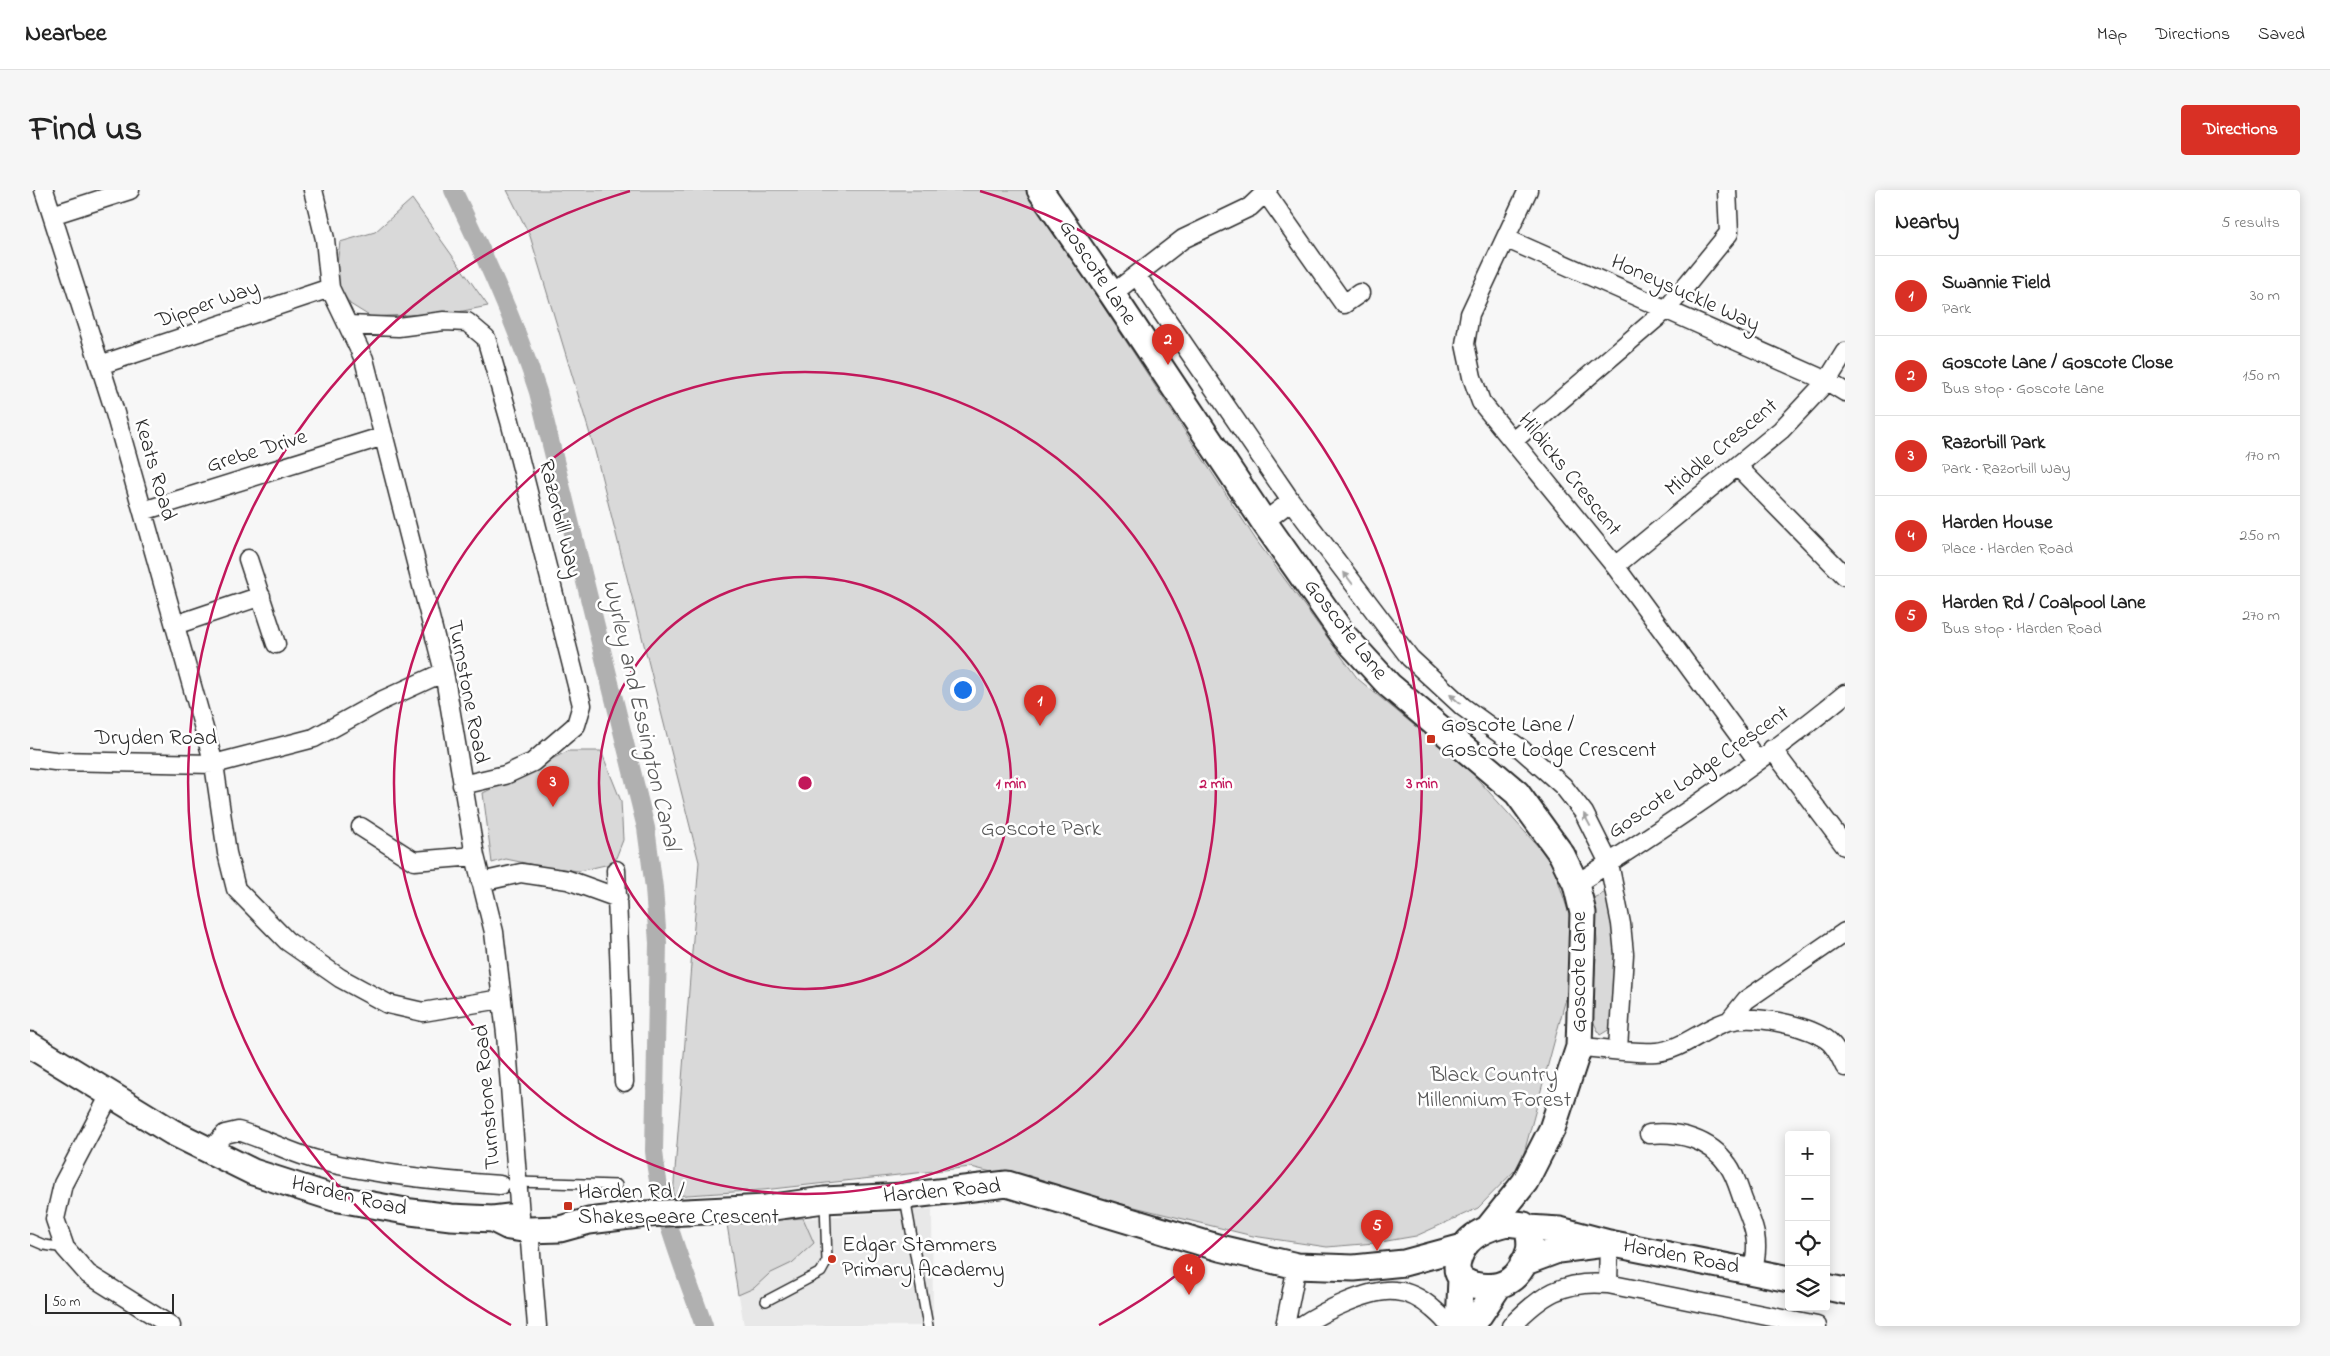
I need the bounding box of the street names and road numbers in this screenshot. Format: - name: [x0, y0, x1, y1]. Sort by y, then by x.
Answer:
- street label: Goscote Lane: [1050, 214, 1144, 332]
- street label: Honeysuckle Way: [1605, 247, 1765, 342]
- street label: Dipper Way: [151, 272, 264, 339]
- street label: Middle Crescent: [1659, 391, 1786, 505]
- street label: Hildicks Crescent: [1509, 406, 1629, 544]
- street label: Keats Road: [124, 415, 184, 525]
- street label: Grebe Drive: [203, 422, 311, 482]
- street label: Razorbill Way: [528, 456, 589, 582]
- street label: Goscote Lane: [1295, 572, 1395, 688]
- street label: Turnstone Road: [437, 618, 497, 766]
- street label: Goscote Lodge Crescent: [1602, 698, 1797, 849]
- street label: Dryden Road: [94, 723, 217, 756]
- street label: Goscote Lane: [1564, 911, 1596, 1033]
- street label: Turnstone Road: [466, 1023, 510, 1171]
- street label: Harden Road: [288, 1168, 410, 1226]
- street label: Harden Road: [882, 1171, 1002, 1213]
- street label: Harden Road: [1620, 1230, 1742, 1284]

